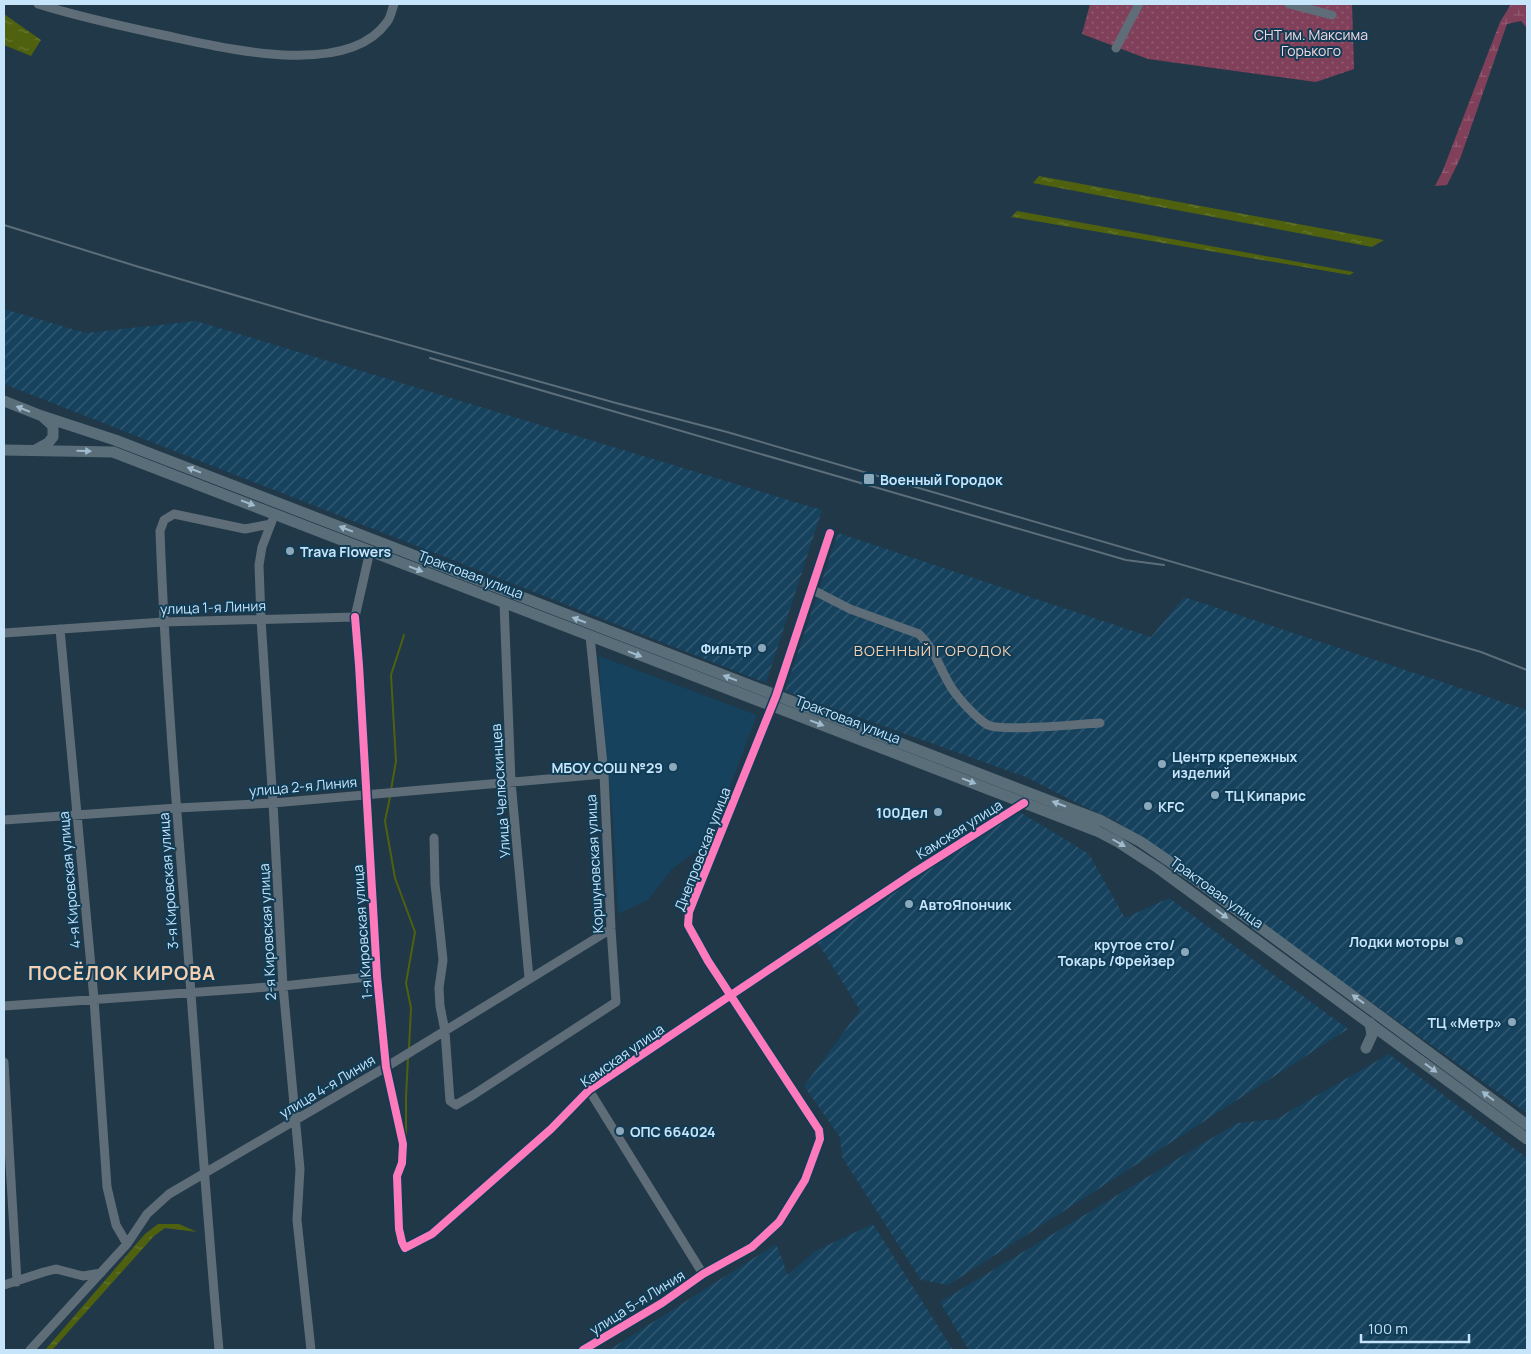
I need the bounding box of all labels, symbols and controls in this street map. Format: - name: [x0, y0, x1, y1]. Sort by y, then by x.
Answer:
- park label: СНТ им. Максима Горького: [1254, 25, 1368, 60]
- one-way arrow: [16, 404, 30, 412]
- one-way arrow: [76, 447, 92, 455]
- one-way arrow: [187, 466, 201, 474]
- place label: Военный Городок: [880, 470, 1003, 489]
- marker: Военный Городок: [862, 472, 876, 486]
- one-way arrow: [241, 500, 255, 508]
- one-way arrow: [338, 525, 353, 533]
- place label: Trava Flowers: [300, 542, 391, 561]
- marker: Trava Flowers: [284, 545, 296, 557]
- street label: Трактовая улица: [416, 545, 526, 603]
- one-way arrow: [409, 565, 423, 573]
- street label: улица 1-я Линия: [160, 596, 266, 618]
- one-way arrow: [572, 615, 586, 623]
- place label: Фильтр: [701, 639, 752, 658]
- district label: ВОЕННЫЙ ГОРОДОК: [854, 640, 1012, 661]
- marker: Фильтр: [756, 642, 768, 654]
- one-way arrow: [628, 651, 643, 658]
- one-way arrow: [723, 674, 737, 682]
- street label: Трактовая улица: [793, 690, 903, 748]
- one-way arrow: [810, 719, 825, 727]
- street label: Улица Челюскинцев: [486, 723, 514, 859]
- place label: Центр крепежных изделий: [1172, 747, 1298, 782]
- place label: МБОУ СОШ №29: [551, 758, 663, 777]
- marker: Центр крепежных изделий: [1156, 758, 1168, 770]
- marker: МБОУ СОШ №29: [667, 761, 679, 773]
- street label: улица 2-я Линия: [248, 772, 358, 800]
- one-way arrow: [962, 777, 977, 785]
- street label: Днепровская улица: [670, 784, 734, 914]
- place label: ТЦ Кипарис: [1225, 786, 1306, 805]
- marker: ТЦ Кипарис: [1209, 789, 1221, 801]
- street label: Коршуновская улица: [581, 794, 607, 934]
- street label: Камская улица: [912, 795, 1006, 863]
- place label: KFC: [1158, 797, 1185, 816]
- one-way arrow: [1052, 799, 1066, 807]
- marker: KFC: [1142, 800, 1154, 812]
- place label: 100Дел: [876, 803, 928, 822]
- marker: 100Дел: [932, 806, 944, 818]
- street label: 4-я Кировская улица: [54, 811, 84, 949]
- street label: 3-я Кировская улица: [154, 812, 182, 950]
- one-way arrow: [1113, 838, 1126, 847]
- street label: Трактовая улица: [1166, 852, 1268, 932]
- street label: 2-я Кировская улица: [254, 863, 280, 1001]
- street label: 1-я Кировская улица: [348, 864, 376, 1000]
- place label: АвтоЯпончик: [919, 895, 1012, 914]
- marker: АвтоЯпончик: [903, 898, 915, 910]
- one-way arrow: [1215, 909, 1229, 919]
- place label: Лодки моторы: [1349, 932, 1449, 951]
- place label: крутое сто/ Токарь /Фрейзер: [1058, 935, 1175, 970]
- marker: Лодки моторы: [1453, 935, 1465, 947]
- marker: крутое сто/ Токарь /Фрейзер: [1179, 946, 1191, 958]
- district label: ПОСЁЛОК КИРОВА: [28, 960, 216, 986]
- one-way arrow: [1351, 995, 1364, 1005]
- place label: ТЦ «Метр»: [1428, 1013, 1502, 1032]
- marker: ТЦ «Метр»: [1506, 1016, 1518, 1028]
- street label: Камская улица: [576, 1019, 668, 1091]
- street label: улица 4-я Линия: [275, 1050, 379, 1122]
- one-way arrow: [1424, 1063, 1438, 1073]
- one-way arrow: [1481, 1091, 1495, 1101]
- place label: ОПС 664024: [630, 1122, 715, 1141]
- marker: ОПС 664024: [614, 1125, 626, 1137]
- street label: улица 5-я Линия: [586, 1265, 688, 1339]
- scale bar: [1361, 1312, 1468, 1344]
- text: 100 m: [1368, 1318, 1408, 1339]

